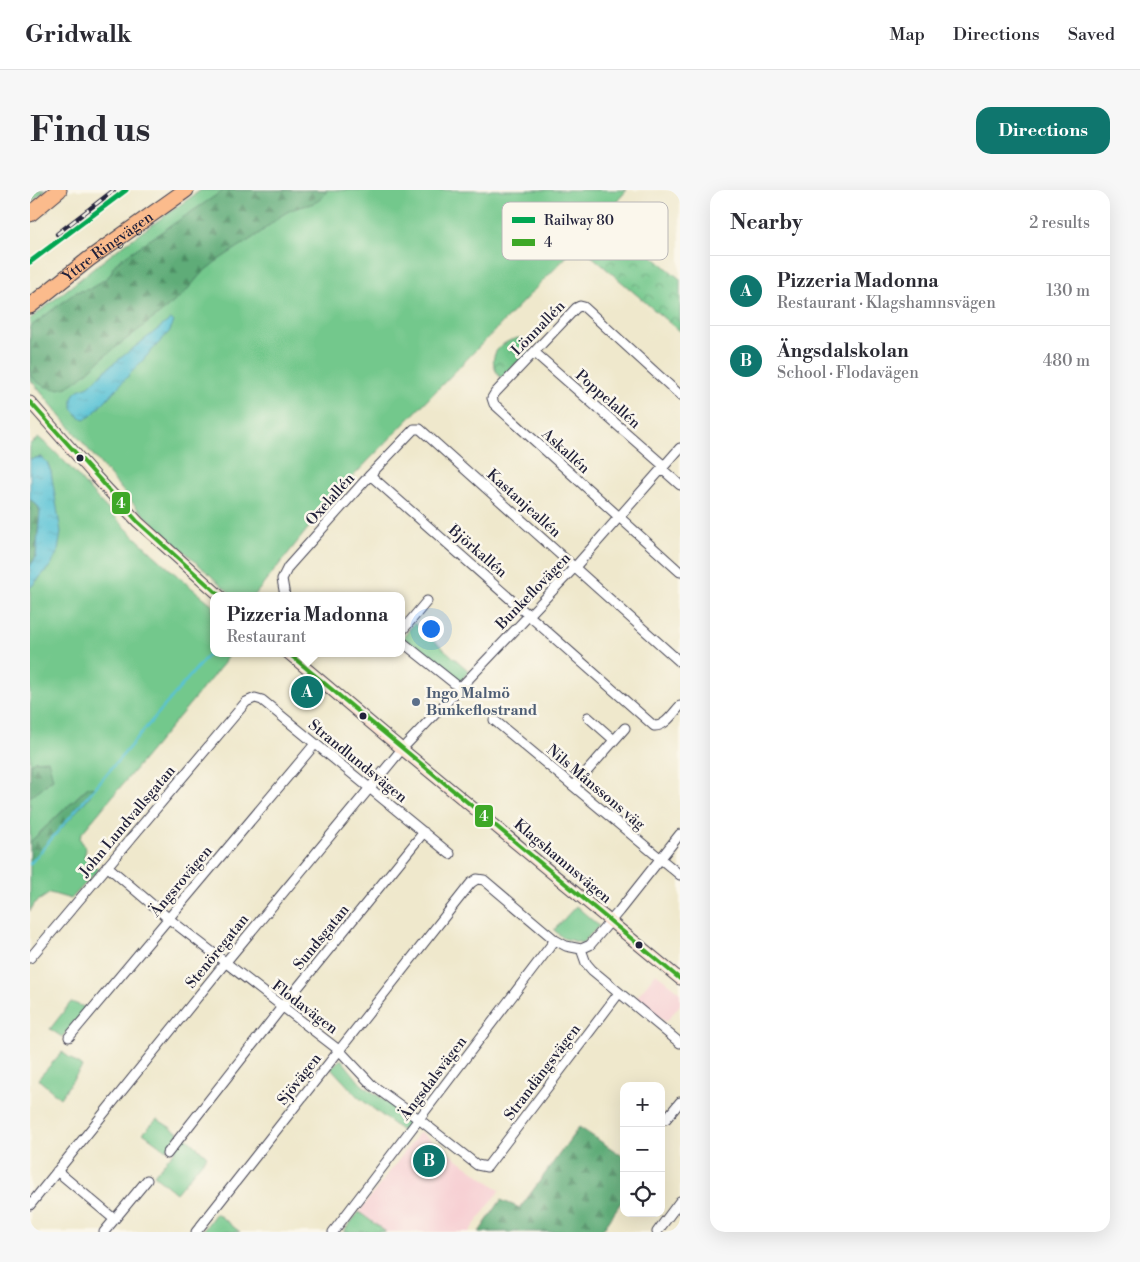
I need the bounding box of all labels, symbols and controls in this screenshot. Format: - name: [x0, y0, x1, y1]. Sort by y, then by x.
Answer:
- text: Gridwalk: [25, 20, 132, 50]
- text: Map: [889, 23, 925, 46]
- text: Directions: [953, 23, 1040, 46]
- text: Saved: [1068, 23, 1115, 46]
- button: Directions: [976, 107, 1110, 154]
- text: Find us: [30, 109, 150, 152]
- legend: [502, 202, 668, 260]
- street label: Yttre Ringvägen: [58, 207, 157, 287]
- text: Nearby: [730, 210, 803, 236]
- text: Railway 80: [544, 212, 614, 230]
- text: 2 results: [1029, 213, 1090, 233]
- text: 4: [544, 234, 552, 252]
- text: Pizzeria Madonna: [777, 269, 939, 293]
- text: A: [740, 281, 752, 301]
- text: 130 m: [1046, 281, 1090, 301]
- text: Restaurant · Klagshamnsvägen: [777, 293, 996, 313]
- street label: Lönnallén: [507, 297, 569, 360]
- text: Ängsdalskolan: [777, 339, 909, 363]
- text: B: [740, 351, 752, 371]
- text: 480 m: [1043, 351, 1090, 371]
- text: School · Flodavägen: [777, 363, 919, 383]
- street label: Poppelallén: [571, 366, 644, 433]
- street label: Askallén: [537, 424, 594, 478]
- unlabelled marker: [75, 453, 85, 463]
- street label: Kastanjeallén: [483, 465, 565, 542]
- street label: Oxelallén: [302, 469, 359, 529]
- line badge: 4: [111, 491, 131, 515]
- text: 4: [116, 495, 126, 513]
- street label: Björkallén: [444, 520, 511, 582]
- street label: Bunkeflovägen: [491, 549, 575, 634]
- popup: [210, 592, 405, 657]
- text: Pizzeria Madonna: [227, 603, 388, 627]
- your location: [418, 616, 444, 642]
- text: Restaurant: [227, 627, 306, 647]
- pin: A: [291, 673, 323, 711]
- place label: Ingo Malmö Bunkeflostrand: [426, 684, 538, 720]
- marker: Ingo Malmö Bunkeflostrand: [410, 696, 422, 708]
- unlabelled marker: [358, 711, 368, 721]
- street label: Strandlundsvägen: [304, 716, 411, 807]
- street label: Nils Månssons väg: [542, 741, 649, 834]
- street label: John Lundvallsgatan: [75, 762, 180, 882]
- line badge: 4: [474, 804, 494, 828]
- text: 4: [479, 808, 489, 826]
- street label: Klagshamnsvägen: [510, 815, 616, 908]
- street label: Ängsrovägen: [145, 842, 217, 922]
- street label: Sundsgatan: [289, 901, 354, 974]
- street label: Stenöregatan: [182, 910, 253, 992]
- unlabelled marker: [634, 940, 644, 950]
- street label: Flodavägen: [268, 976, 342, 1038]
- street label: Strandängsvägen: [500, 1020, 585, 1124]
- street label: Ängsdalsvägen: [395, 1033, 471, 1125]
- street label: Sjövägen: [273, 1049, 326, 1109]
- map controls: [620, 1082, 665, 1217]
- button: +: [620, 1082, 665, 1127]
- button: −: [620, 1127, 665, 1172]
- pin: B: [413, 1142, 445, 1180]
- button: locate: [620, 1172, 665, 1217]

